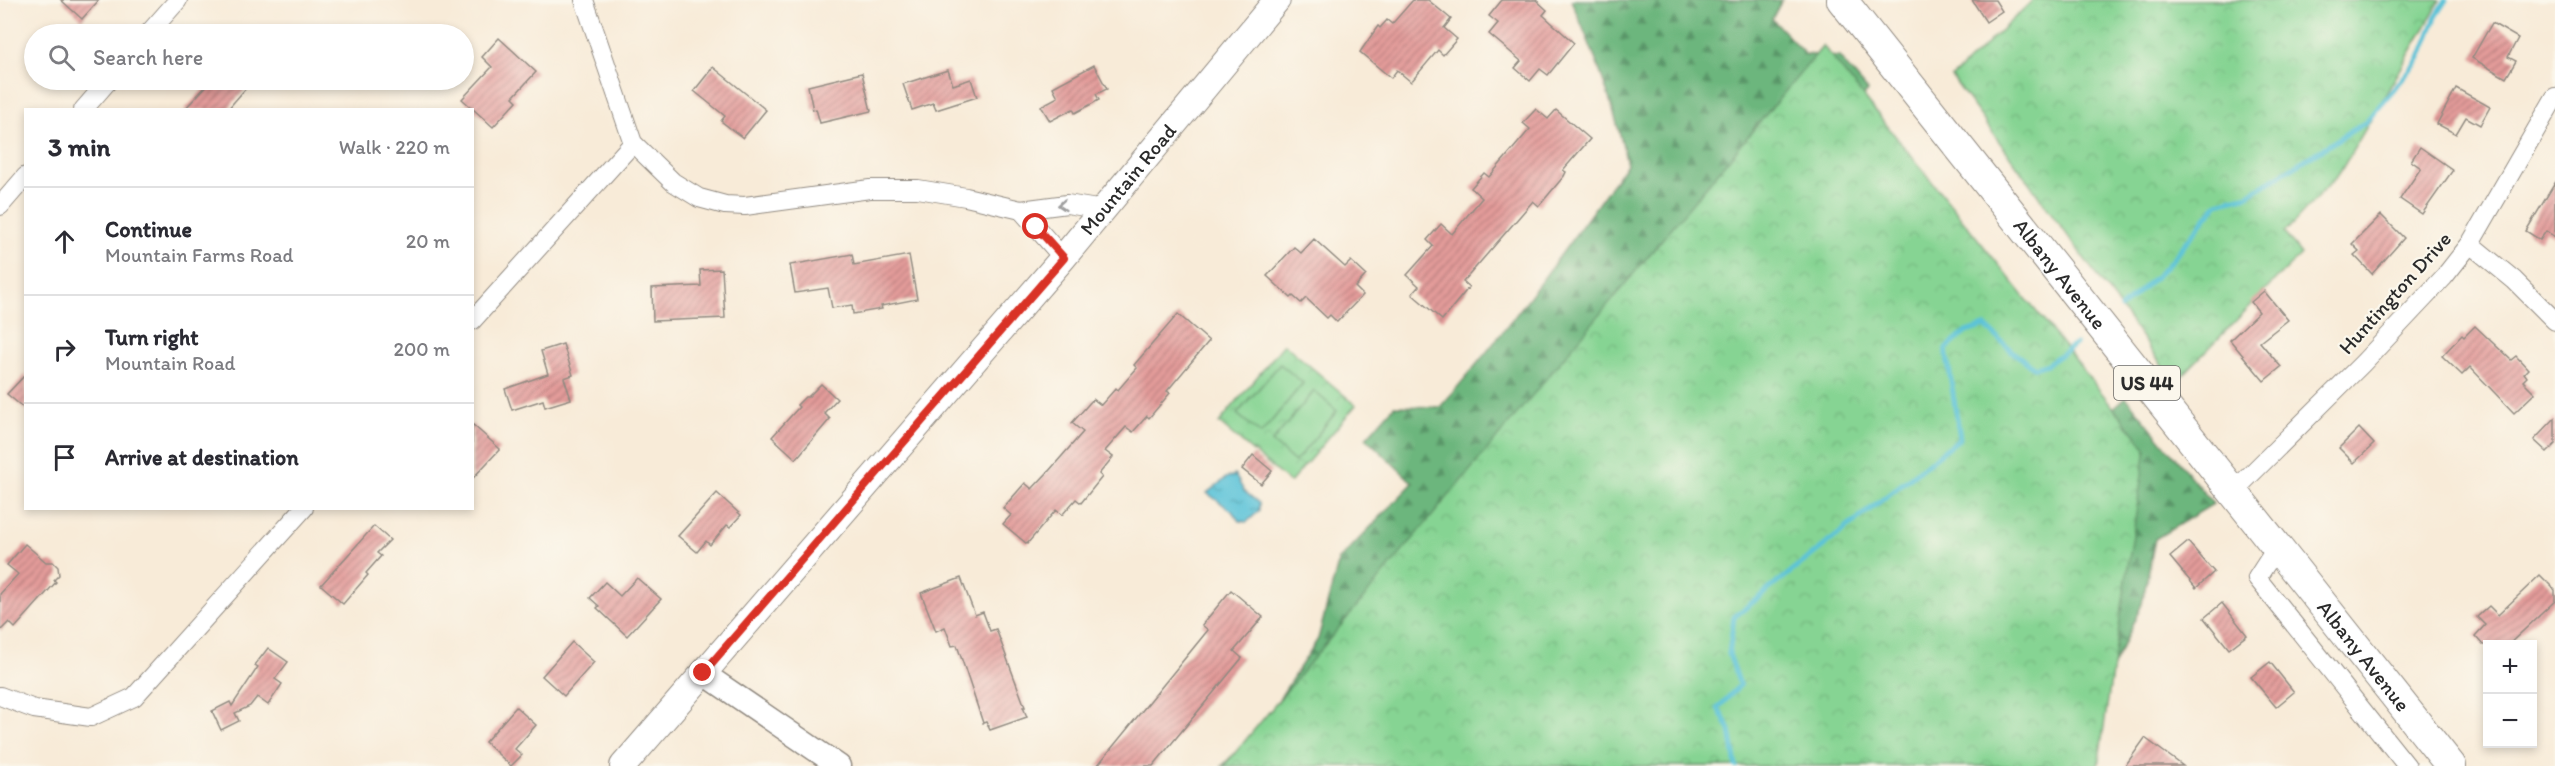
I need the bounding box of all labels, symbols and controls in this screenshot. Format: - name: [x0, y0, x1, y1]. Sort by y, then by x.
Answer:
- search box: [24, 24, 474, 90]
- icon: search: [45, 41, 78, 74]
- text: Search here: [93, 44, 203, 71]
- street label: Mountain Road: [1074, 118, 1181, 240]
- text: 3 min: [48, 131, 110, 163]
- text: Walk · 220 m: [339, 135, 450, 159]
- one-way arrow: [1058, 199, 1067, 212]
- route start: [1022, 213, 1048, 239]
- street label: Albany Avenue: [2009, 213, 2112, 334]
- text: Continue: [105, 216, 192, 243]
- icon: ahead: [48, 225, 81, 258]
- street label: Huntington Drive: [2333, 226, 2456, 359]
- text: 20 m: [406, 229, 450, 253]
- text: Mountain Farms Road: [105, 243, 294, 267]
- text: Turn right: [105, 324, 199, 351]
- icon: right: [48, 333, 81, 366]
- text: 200 m: [394, 337, 450, 361]
- text: Mountain Road: [105, 351, 236, 375]
- road number: US 44: [2114, 366, 2180, 400]
- icon: arrive: [48, 441, 81, 474]
- text: Arrive at destination: [105, 444, 299, 471]
- street label: Albany Avenue: [2312, 595, 2416, 716]
- map controls: [2483, 640, 2537, 748]
- button: +: [2483, 640, 2537, 694]
- route end: [689, 659, 715, 685]
- button: −: [2483, 694, 2537, 748]

